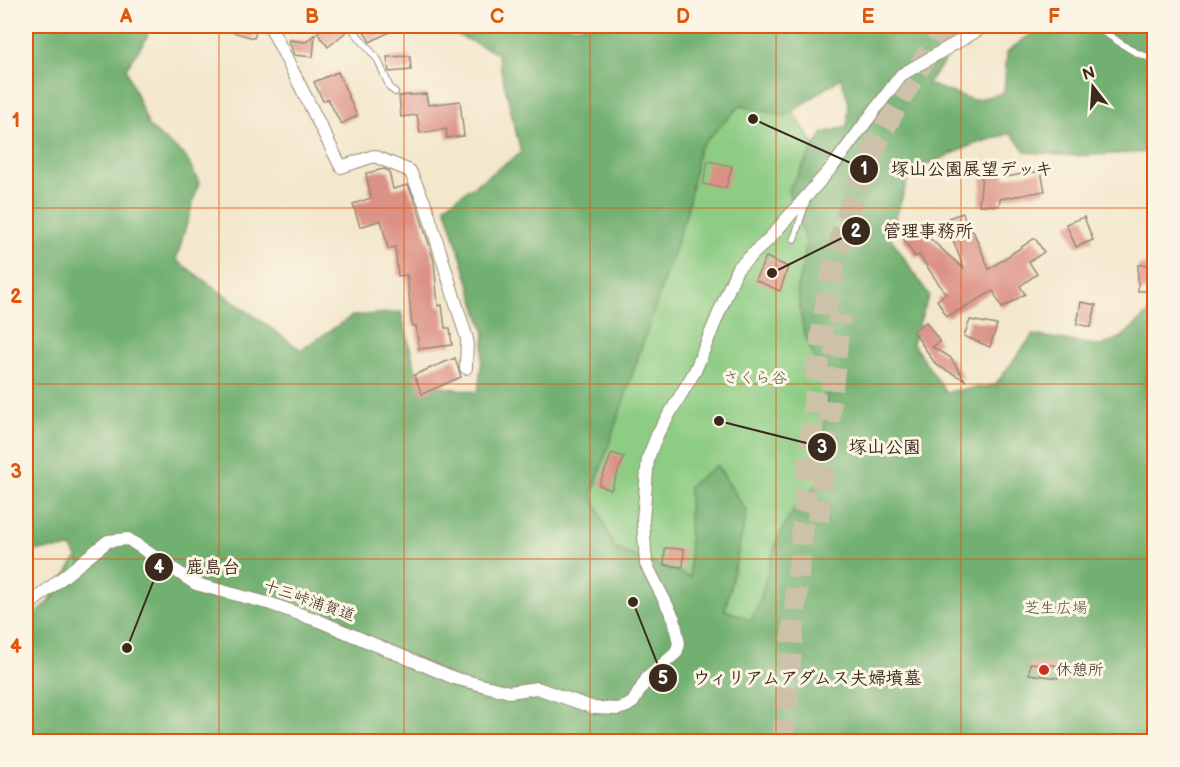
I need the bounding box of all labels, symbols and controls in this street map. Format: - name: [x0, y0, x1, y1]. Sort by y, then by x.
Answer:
- text: A: [119, 5, 133, 29]
- text: B: [305, 5, 319, 29]
- text: C: [490, 5, 504, 29]
- text: D: [676, 5, 690, 29]
- text: E: [862, 5, 875, 29]
- text: F: [1048, 5, 1060, 29]
- north arrow: [1063, 57, 1123, 117]
- text: N: [1081, 63, 1098, 85]
- text: 1: [12, 109, 20, 133]
- callout: 塚山公園展望デッキ: [849, 151, 1065, 187]
- text: 1: [860, 159, 868, 180]
- text: 塚山公園展望デッキ: [891, 159, 1053, 180]
- callout: 管理事務所: [841, 213, 985, 249]
- text: 2: [851, 221, 862, 242]
- text: 管理事務所: [883, 221, 973, 242]
- text: 2: [10, 285, 22, 309]
- park label: さくら谷: [723, 369, 787, 388]
- callout: 塚山公園: [807, 429, 933, 465]
- text: 3: [817, 437, 827, 458]
- text: 塚山公園: [849, 437, 921, 458]
- text: 3: [10, 460, 22, 484]
- callout: 鹿島台: [144, 549, 252, 585]
- text: 4: [154, 557, 165, 578]
- text: 鹿島台: [186, 557, 240, 578]
- street label: 十三峠浦賀道: [261, 576, 357, 626]
- park label: 芝生広場: [1024, 599, 1088, 618]
- text: 4: [10, 635, 22, 659]
- callout: ウィリアムアダムス夫婦墳墓: [648, 660, 936, 696]
- place label: 休憩所: [1056, 661, 1104, 680]
- marker: 休憩所: [1037, 663, 1051, 677]
- text: 5: [658, 668, 668, 689]
- text: ウィリアムアダムス夫婦墳墓: [692, 668, 922, 689]

